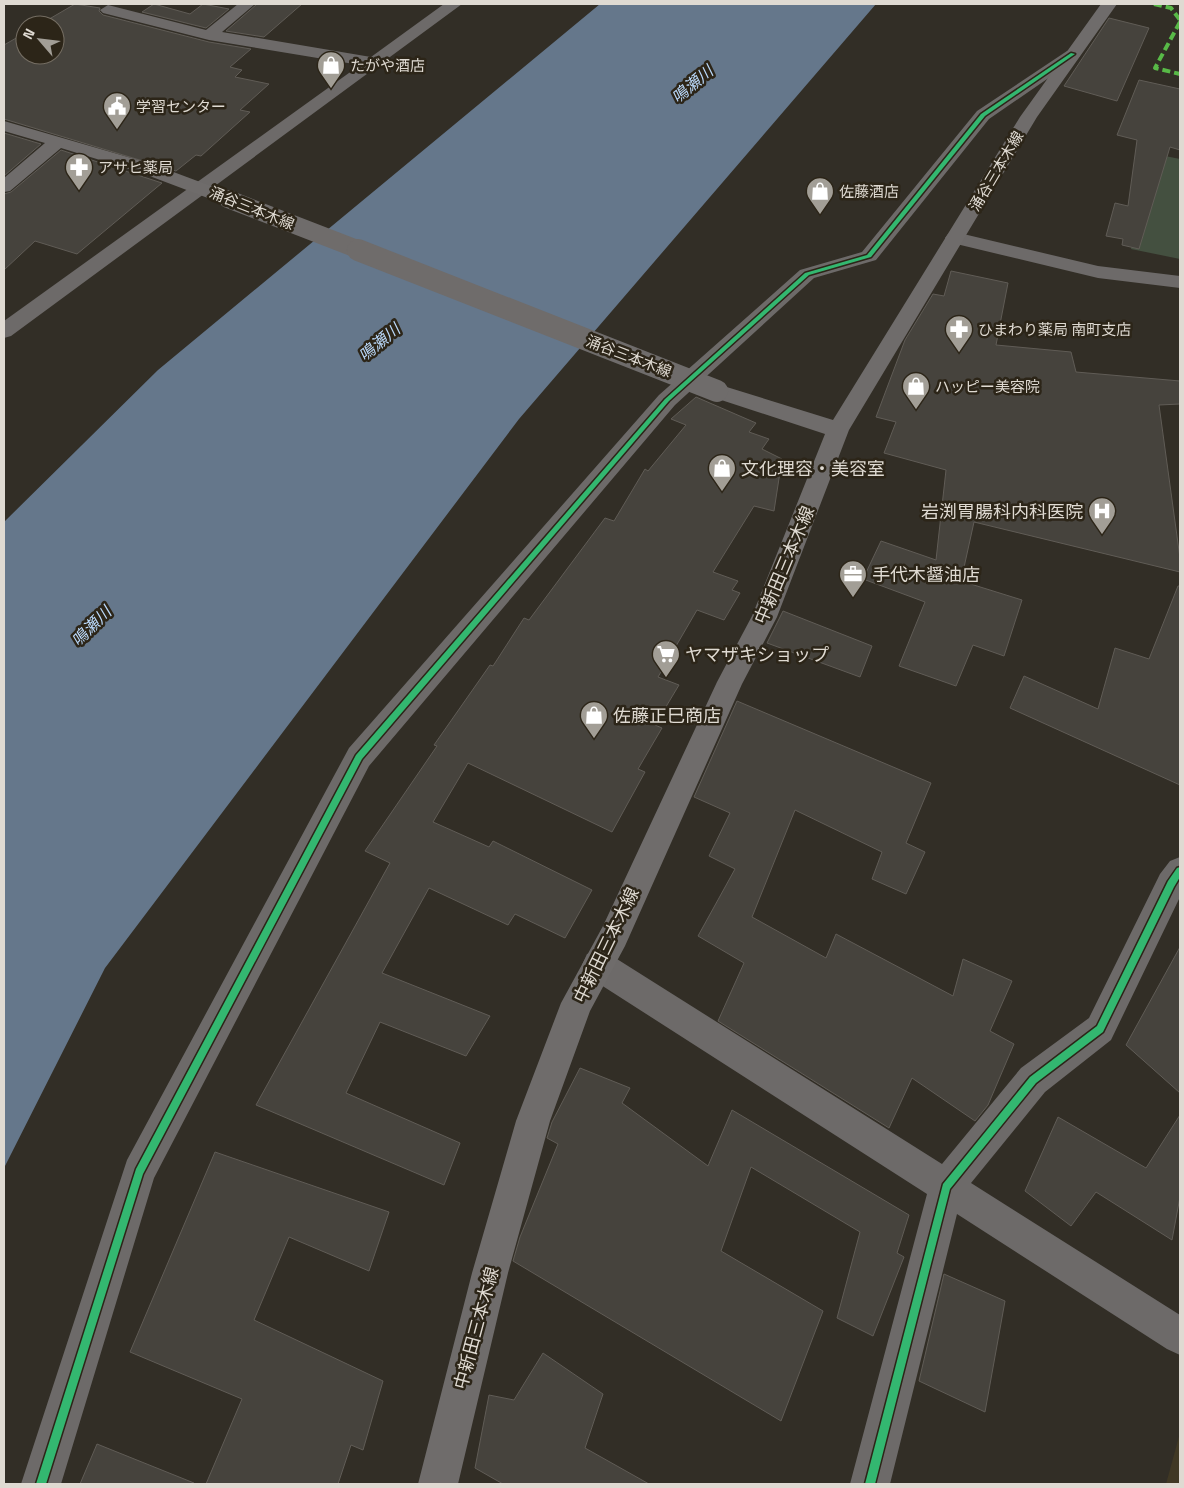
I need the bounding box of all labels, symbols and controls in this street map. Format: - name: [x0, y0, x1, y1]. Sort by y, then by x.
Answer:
- north arrow: [15, 15, 65, 65]
- text: N: [17, 24, 40, 43]
- shop icon: たがや酒店: [316, 50, 346, 89]
- place label: たがや酒店: [350, 54, 425, 77]
- water label: 鳴瀬川: [666, 58, 720, 109]
- public building icon: 学習センター: [102, 91, 132, 130]
- place label: 学習センター: [136, 95, 226, 118]
- street label: 涌谷三本木線: [963, 126, 1029, 216]
- pharmacy icon: アサヒ薬局: [64, 152, 94, 191]
- place label: アサヒ薬局: [98, 156, 173, 179]
- shop icon: 佐藤酒店: [805, 176, 835, 215]
- street label: 涌谷三本木線: [206, 180, 298, 236]
- place label: 佐藤酒店: [839, 180, 899, 203]
- pharmacy icon: ひまわり薬局 南町支店: [944, 314, 974, 353]
- water label: 鳴瀬川: [353, 316, 407, 367]
- place label: ひまわり薬局 南町支店: [978, 318, 1131, 341]
- street label: 涌谷三本木線: [583, 329, 675, 383]
- shop icon: ハッピー美容院: [901, 371, 931, 410]
- place label: ハッピー美容院: [935, 375, 1040, 398]
- shop icon: 文化理容・美容室: [707, 453, 737, 492]
- place label: 文化理容・美容室: [741, 455, 885, 482]
- hospital icon: 岩渕胃腸科内科医院: [1087, 496, 1117, 535]
- place label: 岩渕胃腸科内科医院: [921, 498, 1083, 525]
- street label: 中新田三本木線: [747, 502, 821, 628]
- office icon: 手代木醤油店: [838, 559, 868, 598]
- place label: 手代木醤油店: [872, 561, 980, 588]
- water label: 鳴瀬川: [66, 599, 118, 651]
- supermarket icon: ヤマザキショップ: [651, 639, 681, 678]
- place label: ヤマザキショップ: [685, 641, 829, 668]
- shop icon: 佐藤正巳商店: [579, 700, 609, 739]
- place label: 佐藤正巳商店: [613, 702, 721, 729]
- street label: 中新田三本木線: [566, 882, 646, 1008]
- street label: 中新田三本木線: [447, 1264, 505, 1392]

